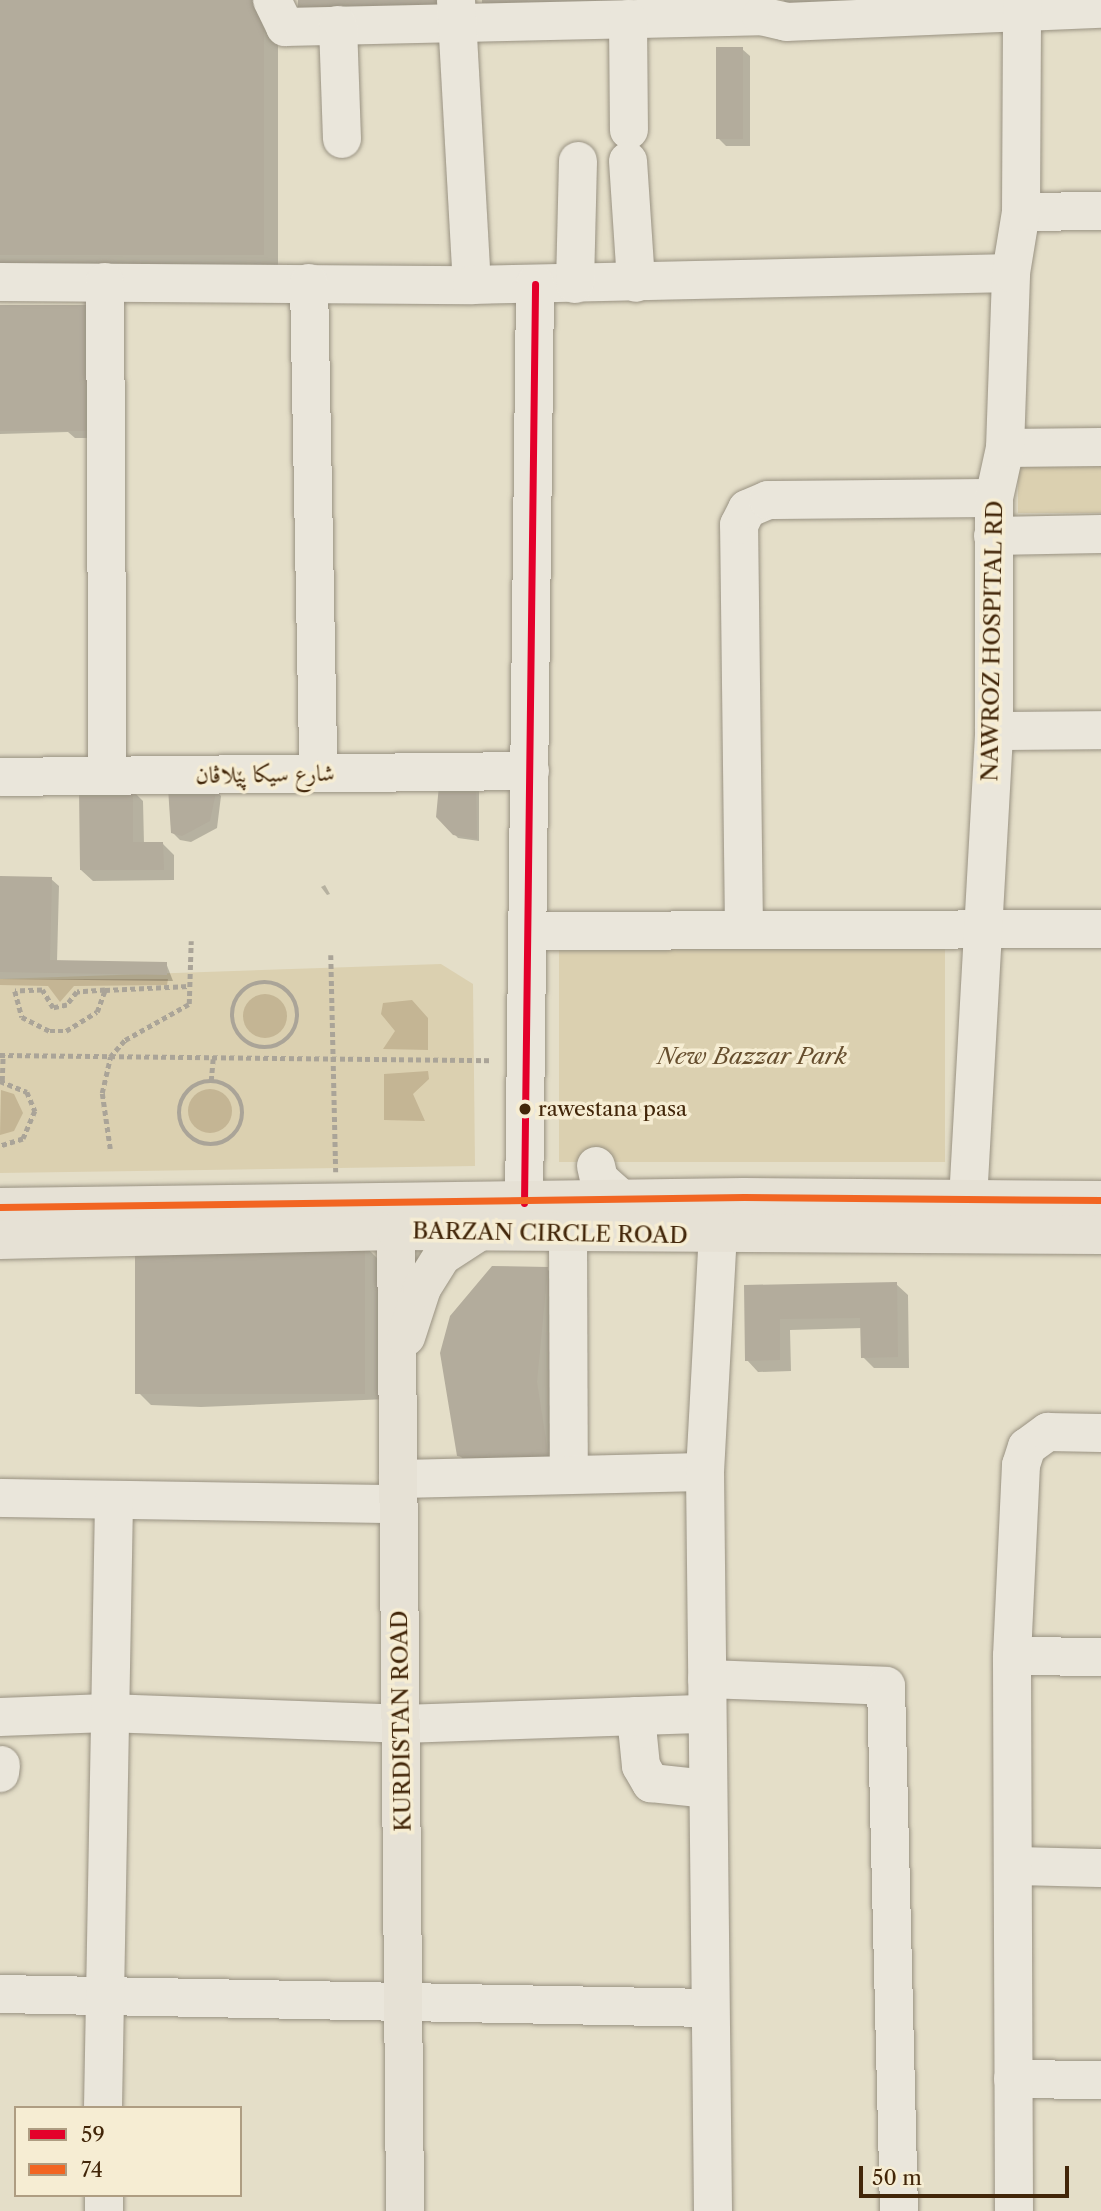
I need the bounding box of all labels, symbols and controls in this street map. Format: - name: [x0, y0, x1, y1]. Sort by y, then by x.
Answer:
- street label: NAWROZ HOSPITAL RD: [976, 500, 1008, 782]
- street label: شارع سيكا پێلاڤان: [195, 759, 335, 789]
- park label: New Bazzar Park: [657, 1042, 847, 1070]
- place label: rawestana pasa: [538, 1096, 687, 1122]
- marker: rawestana pasa: [518, 1102, 532, 1116]
- street label: BARZAN CIRCLE ROAD: [412, 1217, 688, 1249]
- street label: KURDISTAN ROAD: [385, 1610, 417, 1832]
- legend: [14, 2106, 242, 2197]
- text: 59: [81, 2122, 105, 2147]
- scale bar: [863, 2152, 1073, 2196]
- text: 74: [81, 2157, 103, 2182]
- text: 50 m: [872, 2165, 922, 2190]

